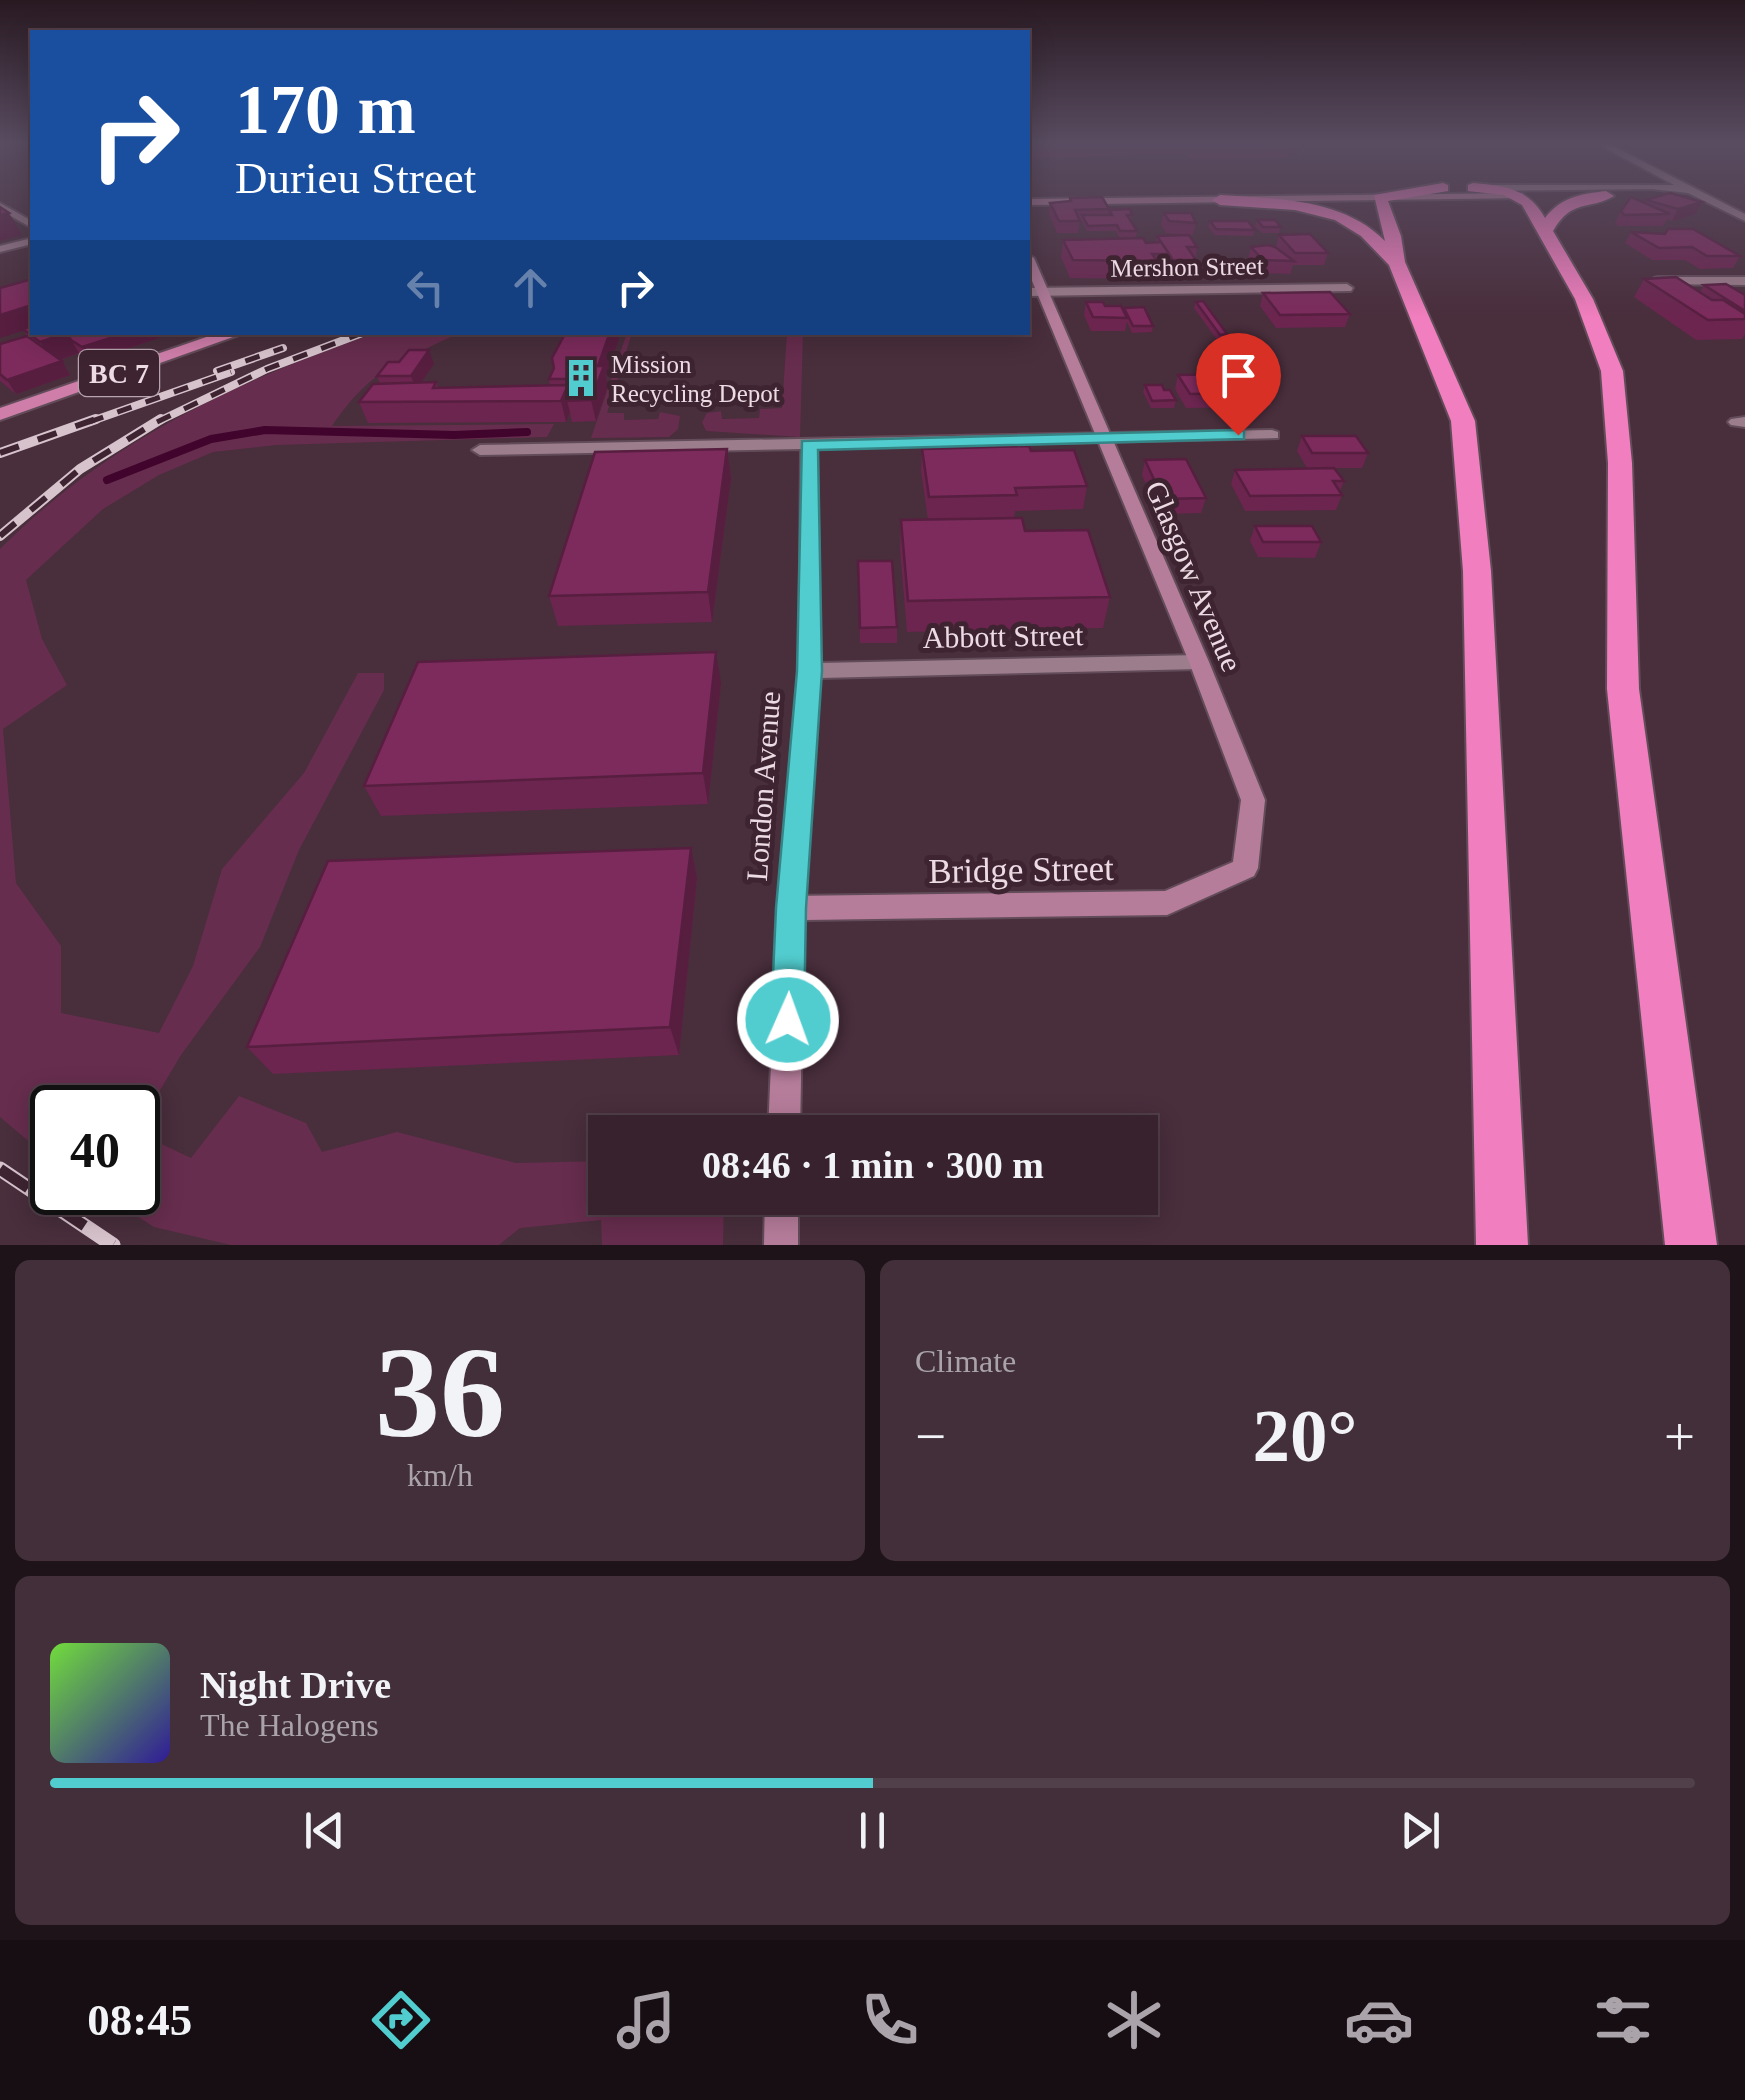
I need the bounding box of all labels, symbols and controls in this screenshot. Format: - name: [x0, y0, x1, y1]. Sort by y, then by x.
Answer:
- icon: right: [70, 70, 200, 200]
- text: 170 m: [235, 71, 416, 148]
- text: Durieu Street: [235, 153, 476, 203]
- street label: Mershon Street: [1110, 252, 1264, 282]
- icon: left: [398, 260, 453, 315]
- icon: ahead: [503, 260, 558, 315]
- icon: right: [608, 260, 663, 315]
- pin: [1196, 333, 1281, 436]
- icon: arrive: [1211, 348, 1266, 403]
- road number: BC 7: [79, 350, 159, 396]
- place label: Mission Recycling Depot: [611, 351, 780, 407]
- building icon: Mission Recycling Depot: [560, 357, 602, 399]
- street label: Glasgow Avenue: [1139, 476, 1249, 676]
- street label: Abbott Street: [922, 618, 1084, 654]
- street label: London Avenue: [740, 690, 786, 882]
- street label: Bridge Street: [928, 849, 1114, 891]
- position arrow: [736, 968, 840, 1072]
- speed limit sign: 40: [30, 1085, 160, 1215]
- text: 08:46 · 1 min · 300 m: [702, 1144, 1044, 1186]
- text: 36: [375, 1320, 505, 1464]
- text: Climate: [915, 1343, 1016, 1379]
- text: 20°: [1253, 1394, 1358, 1477]
- text: −: [915, 1406, 946, 1467]
- text: +: [1664, 1406, 1695, 1467]
- text: km/h: [407, 1457, 473, 1493]
- text: Night Drive: [200, 1664, 391, 1706]
- text: The Halogens: [200, 1707, 379, 1743]
- icon: previous: [297, 1803, 352, 1858]
- icon: pause: [845, 1803, 900, 1858]
- icon: next: [1393, 1803, 1448, 1858]
- icon: directions: [366, 1985, 436, 2055]
- icon: music: [611, 1985, 681, 2055]
- icon: phone: [855, 1985, 925, 2055]
- icon: climate: [1099, 1985, 1169, 2055]
- icon: car: [1344, 1985, 1414, 2055]
- icon: filters: [1588, 1985, 1658, 2055]
- text: 08:45: [87, 1995, 192, 2045]

